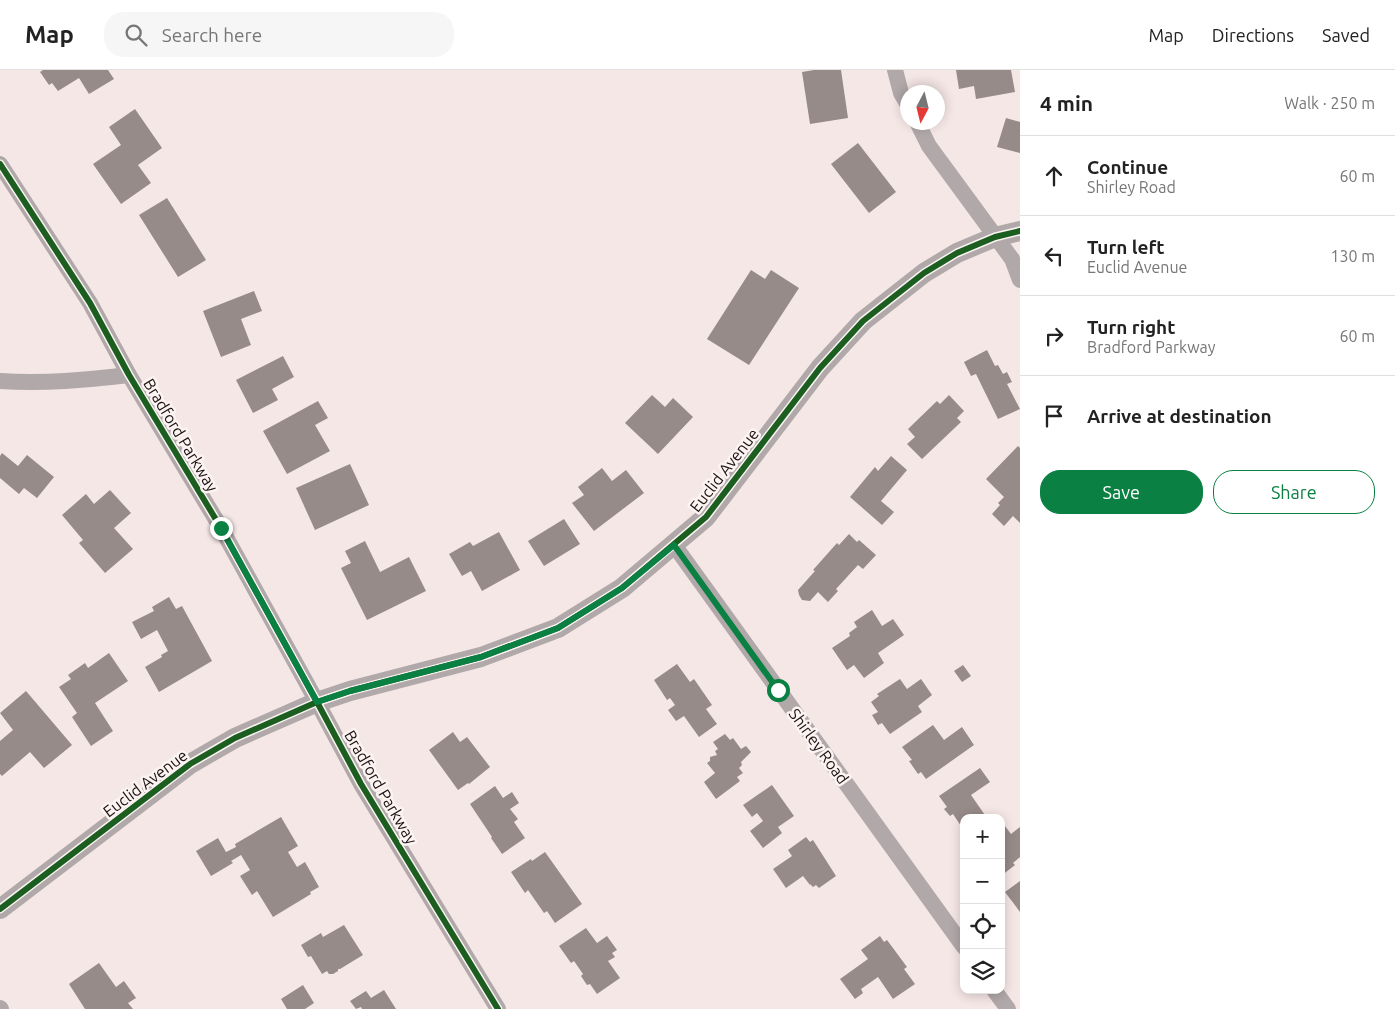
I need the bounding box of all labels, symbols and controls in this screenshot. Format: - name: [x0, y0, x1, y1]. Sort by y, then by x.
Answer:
- search box: [104, 12, 454, 57]
- text: Map: [25, 21, 74, 48]
- icon: search: [122, 21, 150, 49]
- text: Search here: [162, 24, 262, 46]
- text: Map: [1148, 25, 1184, 45]
- text: Directions: [1212, 25, 1294, 45]
- text: Saved: [1322, 25, 1370, 45]
- north arrow: [900, 85, 945, 130]
- text: 4 min: [1040, 91, 1093, 115]
- text: Walk · 250 m: [1284, 94, 1375, 112]
- text: Continue: [1087, 156, 1168, 178]
- icon: ahead: [1040, 162, 1068, 190]
- text: 60 m: [1339, 167, 1375, 185]
- text: Shirley Road: [1087, 178, 1176, 196]
- text: Turn left: [1087, 236, 1165, 258]
- icon: left: [1040, 242, 1068, 270]
- text: 130 m: [1330, 247, 1375, 265]
- text: Euclid Avenue: [1087, 258, 1187, 276]
- text: Turn right: [1087, 316, 1175, 338]
- icon: right: [1040, 322, 1068, 350]
- text: 60 m: [1339, 327, 1375, 345]
- text: Bradford Parkway: [1087, 338, 1215, 356]
- street label: Bradford Parkway: [140, 375, 222, 495]
- icon: arrive: [1040, 402, 1068, 430]
- text: Arrive at destination: [1087, 405, 1272, 427]
- street label: Euclid Avenue: [686, 425, 762, 515]
- button: Save: [1040, 470, 1203, 514]
- button: Share: [1213, 470, 1375, 514]
- route end: [210, 517, 233, 540]
- route start: [767, 679, 790, 702]
- street label: Shirley Road: [786, 705, 852, 787]
- street label: Bradford Parkway: [341, 727, 421, 847]
- street label: Euclid Avenue: [99, 746, 191, 820]
- map controls: [960, 814, 1005, 994]
- button: +: [960, 814, 1005, 859]
- button: −: [960, 859, 1005, 904]
- button: locate: [960, 904, 1005, 949]
- button: layers: [960, 949, 1005, 994]

